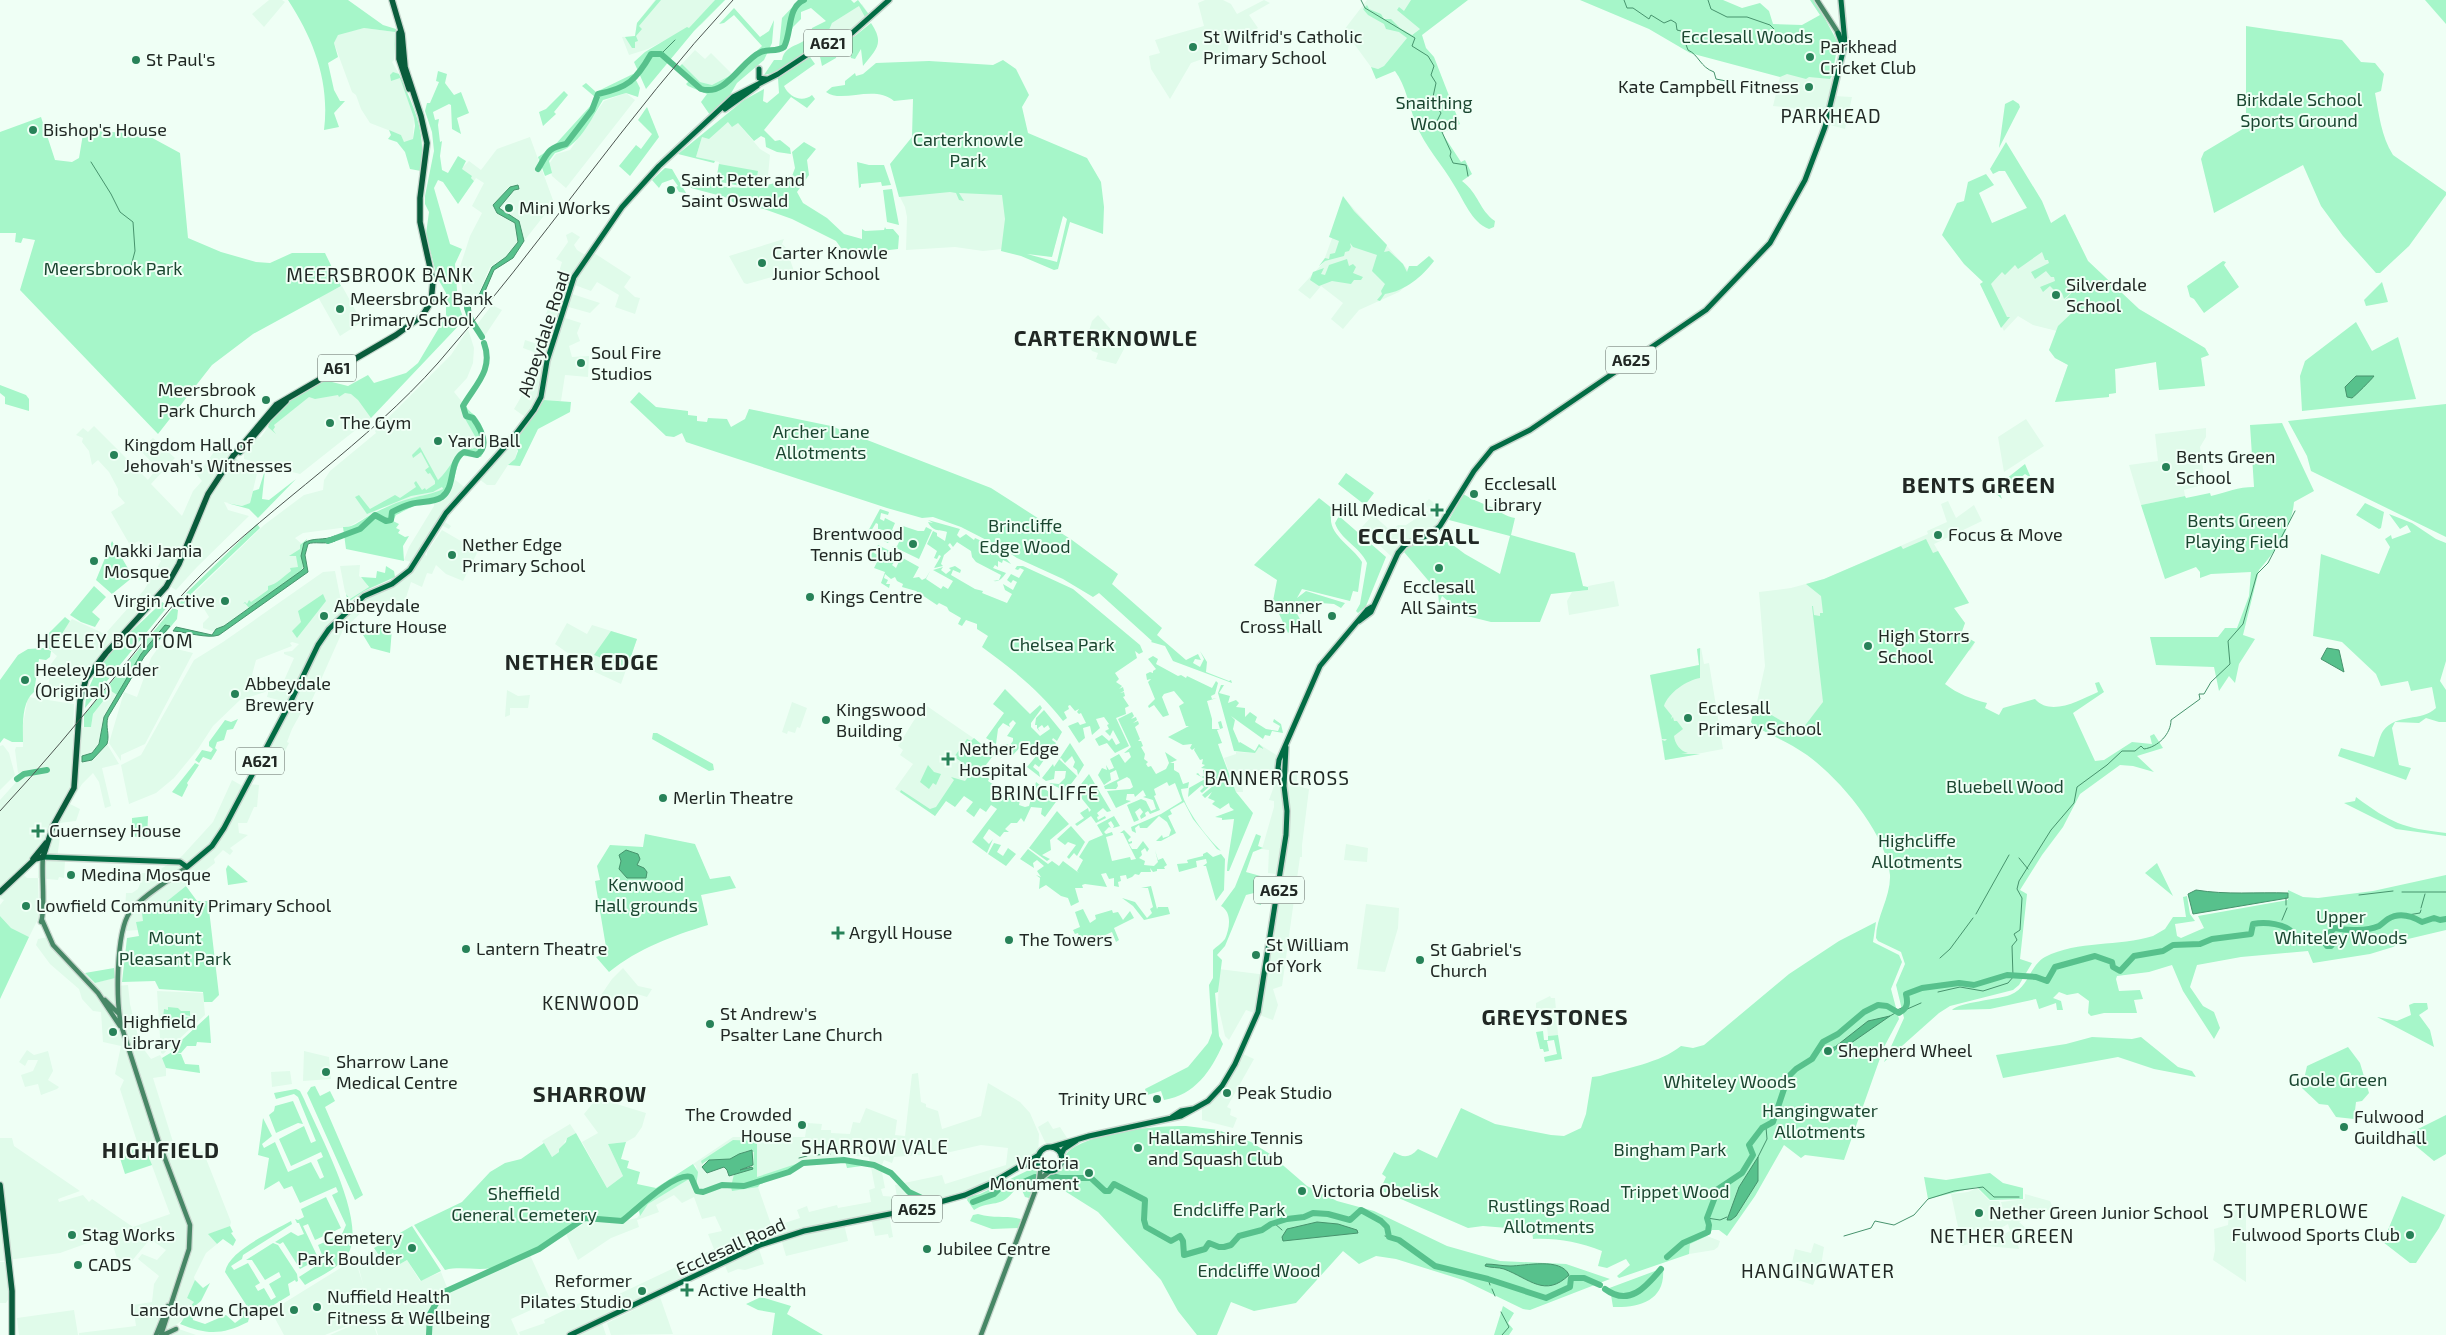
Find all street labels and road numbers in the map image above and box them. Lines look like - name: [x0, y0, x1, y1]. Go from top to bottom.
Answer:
- road number: A621: [804, 29, 852, 56]
- street label: Abbeydale Road: [512, 268, 574, 400]
- road number: A625: [1606, 346, 1656, 374]
- road number: A61: [318, 354, 356, 382]
- road number: A621: [236, 748, 284, 774]
- road number: A625: [1254, 876, 1304, 904]
- road number: A625: [892, 1196, 942, 1222]
- street label: Ecclesall Road: [673, 1212, 789, 1280]

